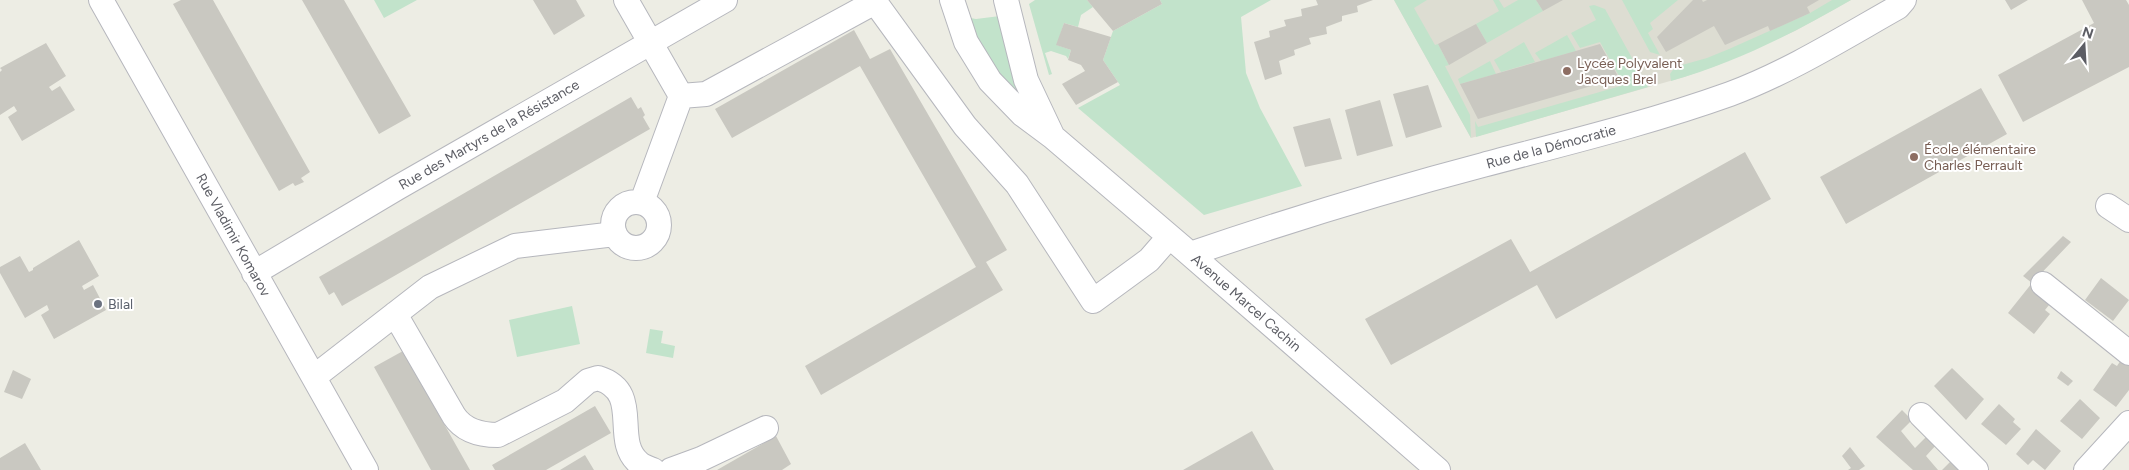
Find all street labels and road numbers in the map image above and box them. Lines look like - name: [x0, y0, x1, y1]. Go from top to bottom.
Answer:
- street label: Rue des Martyrs de la Résistance: [396, 76, 583, 194]
- street label: Rue de la Démocratie: [1484, 121, 1618, 173]
- street label: Rue Vladimir Komarov: [192, 171, 274, 300]
- street label: Avenue Marcel Cachin: [1188, 251, 1305, 355]

